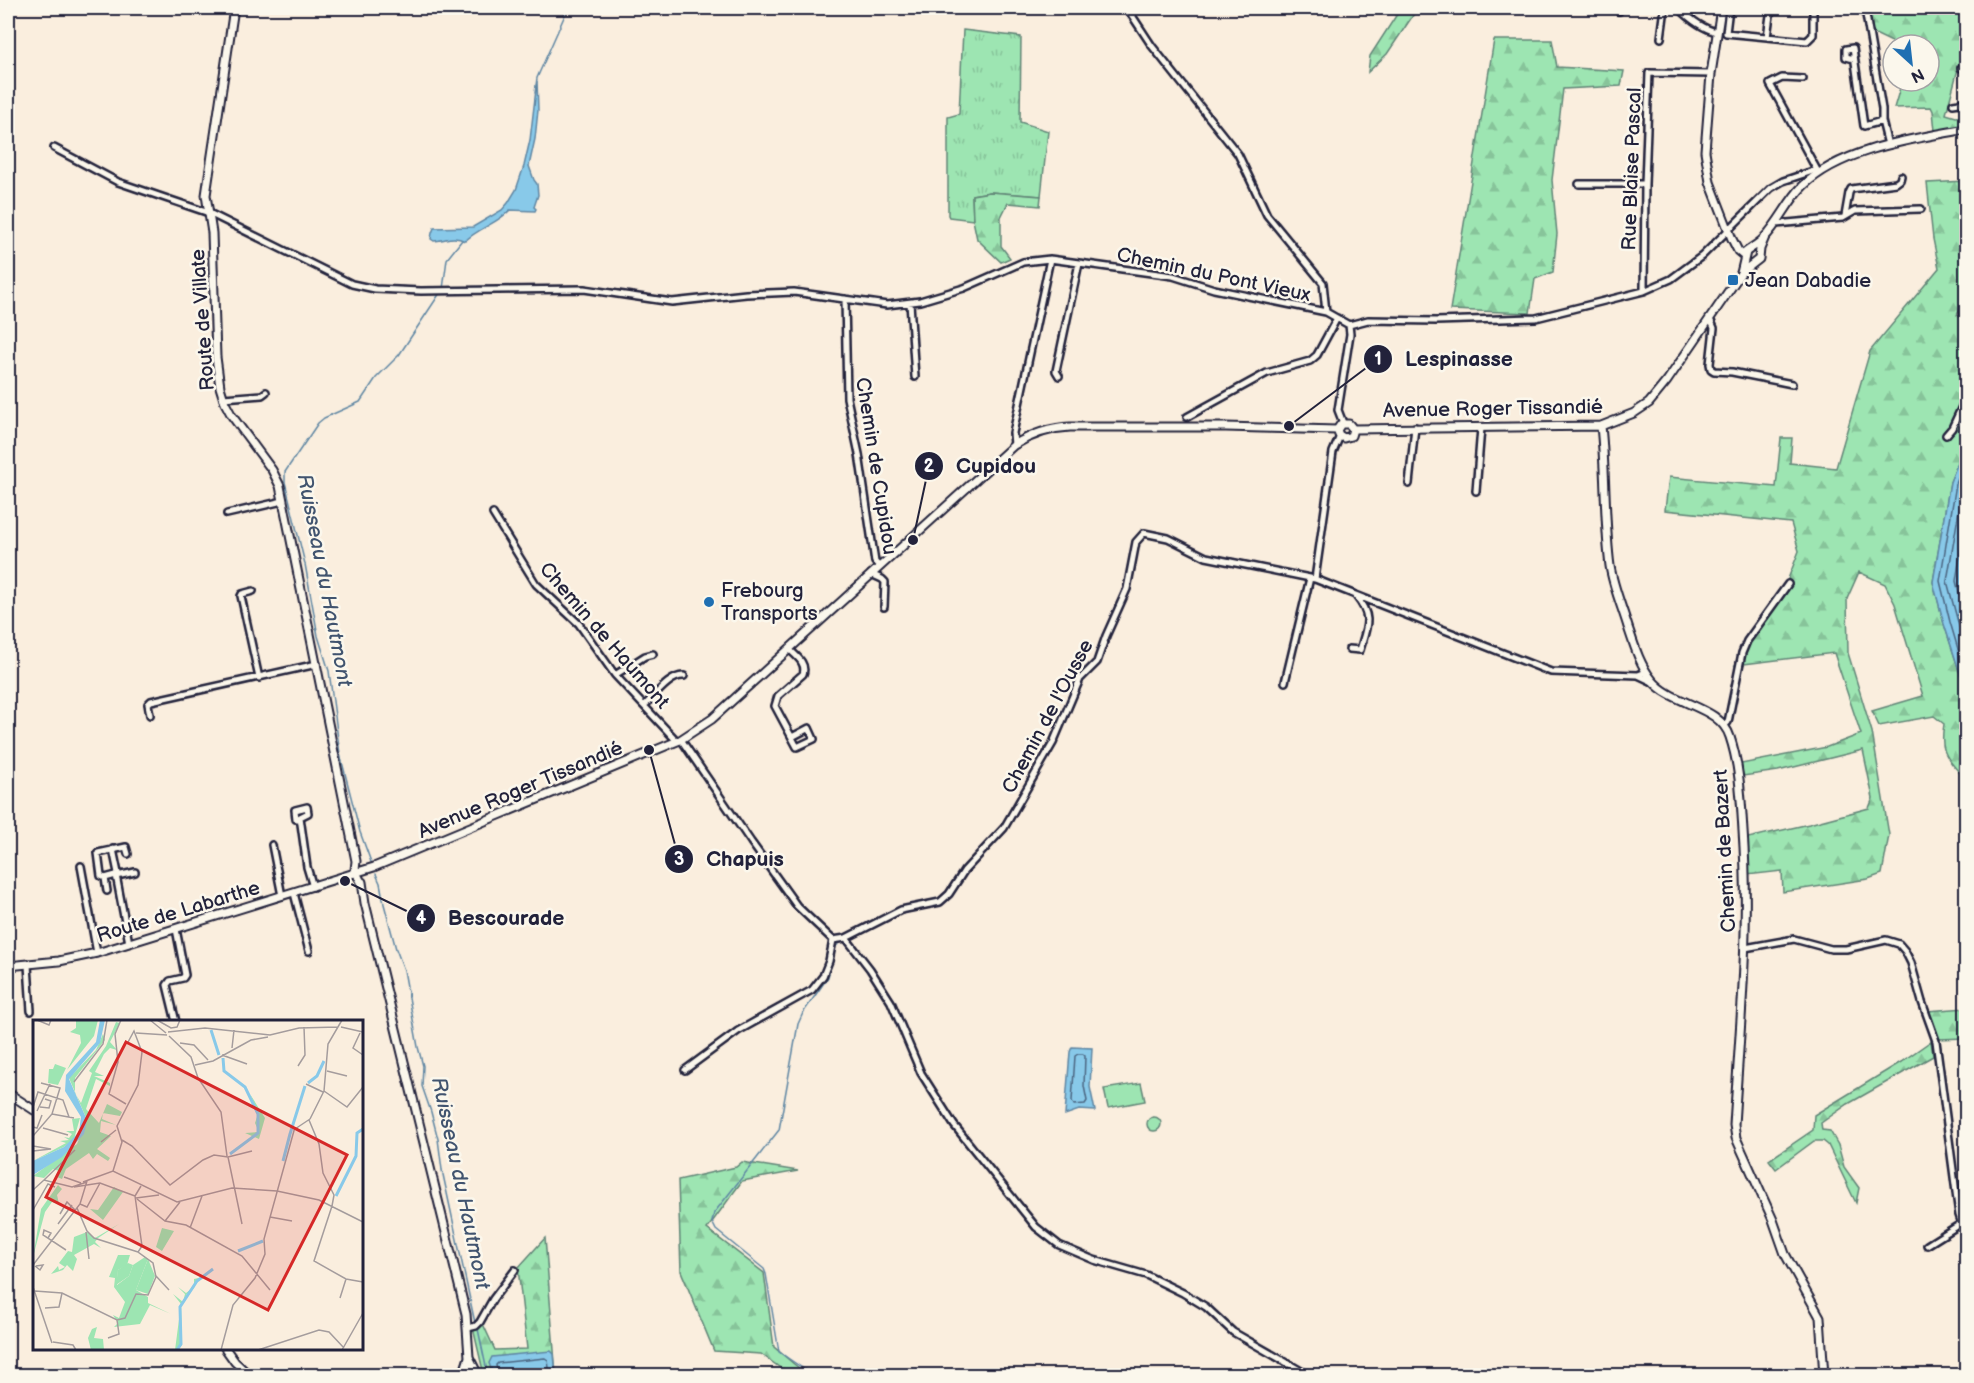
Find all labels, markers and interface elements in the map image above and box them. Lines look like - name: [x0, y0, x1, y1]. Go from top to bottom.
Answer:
- north arrow: [1881, 33, 1941, 93]
- text: N: [1907, 64, 1927, 86]
- street label: Rue Blaise Pascal: [1617, 87, 1647, 251]
- street label: Chemin du Pont Vieux: [1115, 243, 1314, 307]
- street label: Route de Villate: [186, 248, 220, 392]
- place label: Jean Dabadie: [1745, 269, 1871, 293]
- marker: Jean Dabadie: [1726, 273, 1740, 287]
- callout: Lespinasse: [1363, 339, 1525, 378]
- text: Lespinasse: [1405, 347, 1513, 372]
- text: 1: [1374, 349, 1382, 370]
- street label: Chemin de Cupidou: [850, 376, 902, 557]
- street label: Avenue Roger Tissandié: [1383, 395, 1603, 423]
- callout: Cupidou: [914, 446, 1048, 485]
- text: Cupidou: [956, 454, 1036, 479]
- text: 2: [924, 456, 935, 477]
- water label: Ruisseau du Hautmont: [292, 472, 358, 689]
- street label: Chemin de Haumont: [534, 558, 674, 714]
- place label: Frebourg Transports: [721, 579, 818, 626]
- marker: Frebourg Transports: [702, 595, 716, 609]
- street label: Chemin de l'Ousse: [997, 635, 1099, 797]
- street label: Avenue Roger Tissandié: [414, 736, 626, 844]
- street label: Chemin de Bazert: [1709, 769, 1741, 933]
- callout: Chapuis: [664, 839, 796, 878]
- text: Chapuis: [706, 847, 784, 872]
- text: 3: [674, 849, 684, 870]
- street label: Route de Labarthe: [94, 876, 263, 948]
- callout: Bescourade: [406, 898, 577, 937]
- text: Bescourade: [448, 906, 564, 931]
- text: 4: [416, 908, 427, 929]
- inset map: [33, 1020, 363, 1350]
- water label: Ruisseau du Hautmont: [426, 1075, 495, 1292]

